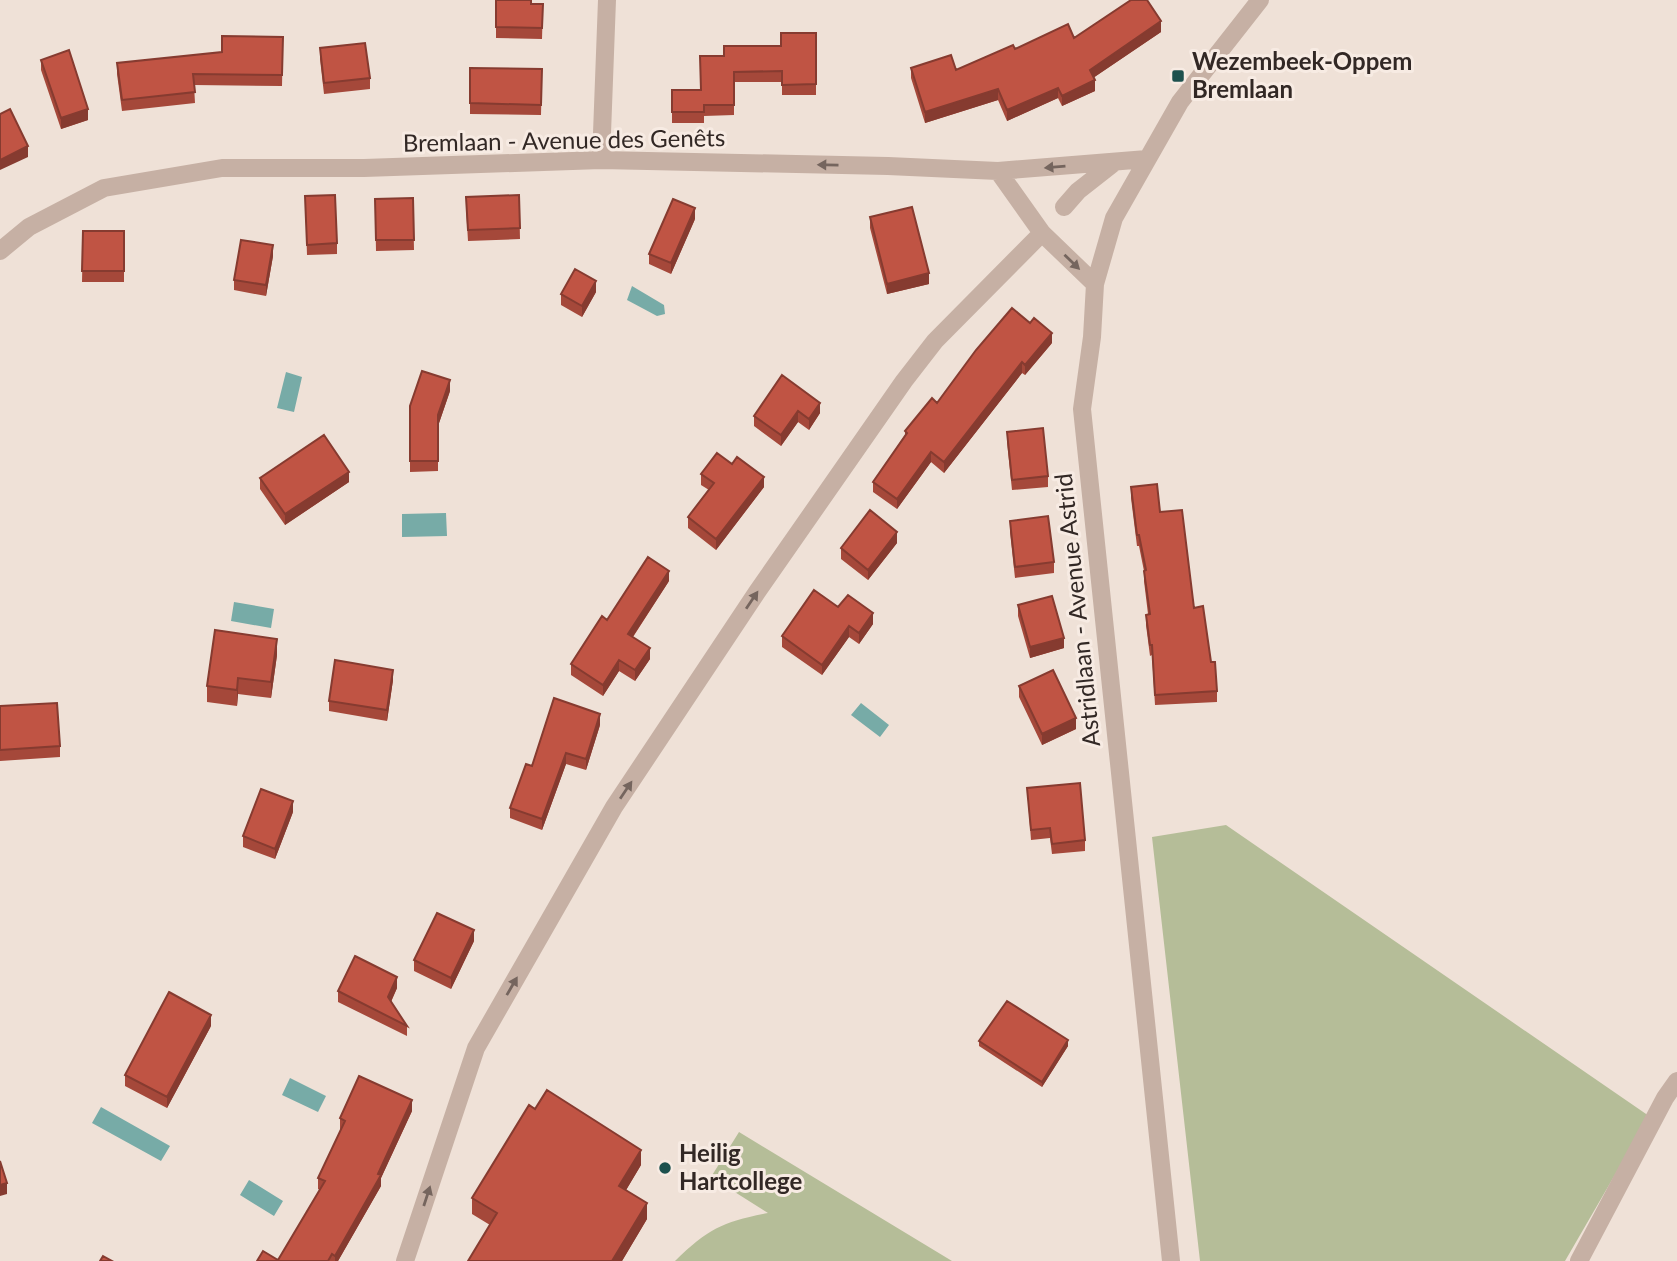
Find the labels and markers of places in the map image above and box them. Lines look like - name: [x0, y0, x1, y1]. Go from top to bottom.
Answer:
- place label: Wezembeek-Oppem Bremlaan: [1192, 46, 1412, 103]
- marker: Wezembeek-Oppem Bremlaan: [1170, 68, 1186, 84]
- place label: Heilig Hartcollege: [679, 1138, 802, 1195]
- marker: Heilig Hartcollege: [657, 1160, 673, 1176]

